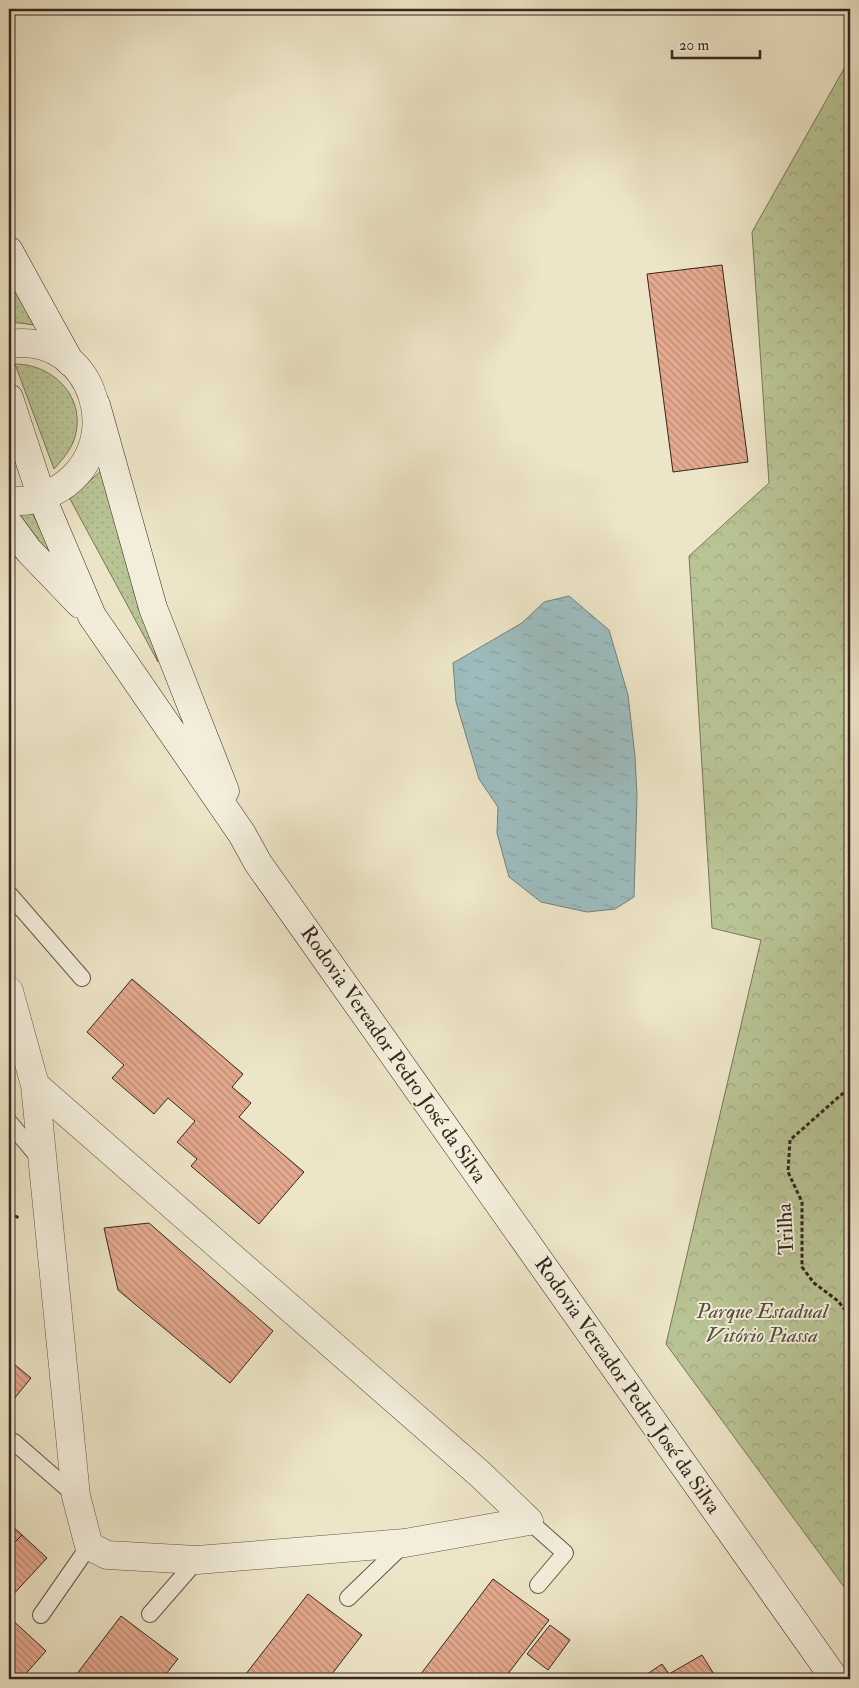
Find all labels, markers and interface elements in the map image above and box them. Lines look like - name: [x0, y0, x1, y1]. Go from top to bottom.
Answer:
- scale bar: [672, 28, 759, 60]
- text: 20 m: [679, 36, 709, 55]
- street label: Rodovia Vereador Pedro José da Silva: [294, 920, 493, 1188]
- street label: Trilha: [771, 1202, 800, 1256]
- street label: Rodovia Vereador Pedro José da Silva: [528, 1251, 727, 1519]
- park label: Parque Estadual Vitório Piassa: [695, 1298, 830, 1349]

